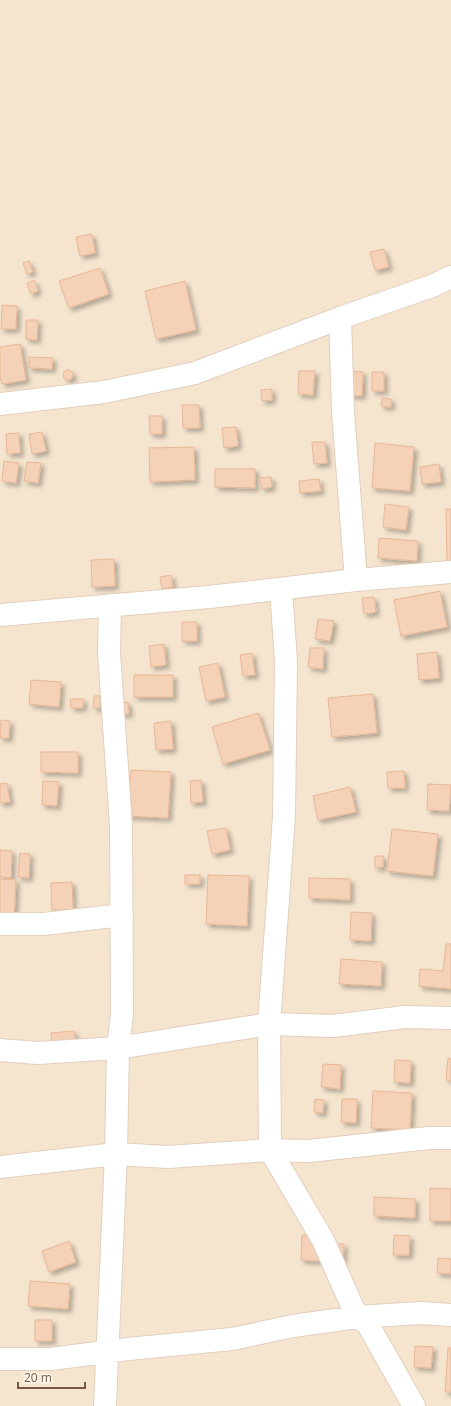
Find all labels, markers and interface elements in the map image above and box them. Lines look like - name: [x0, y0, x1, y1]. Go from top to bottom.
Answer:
- scale bar: [18, 1364, 85, 1390]
- text: 20 m: [24, 1369, 52, 1386]

